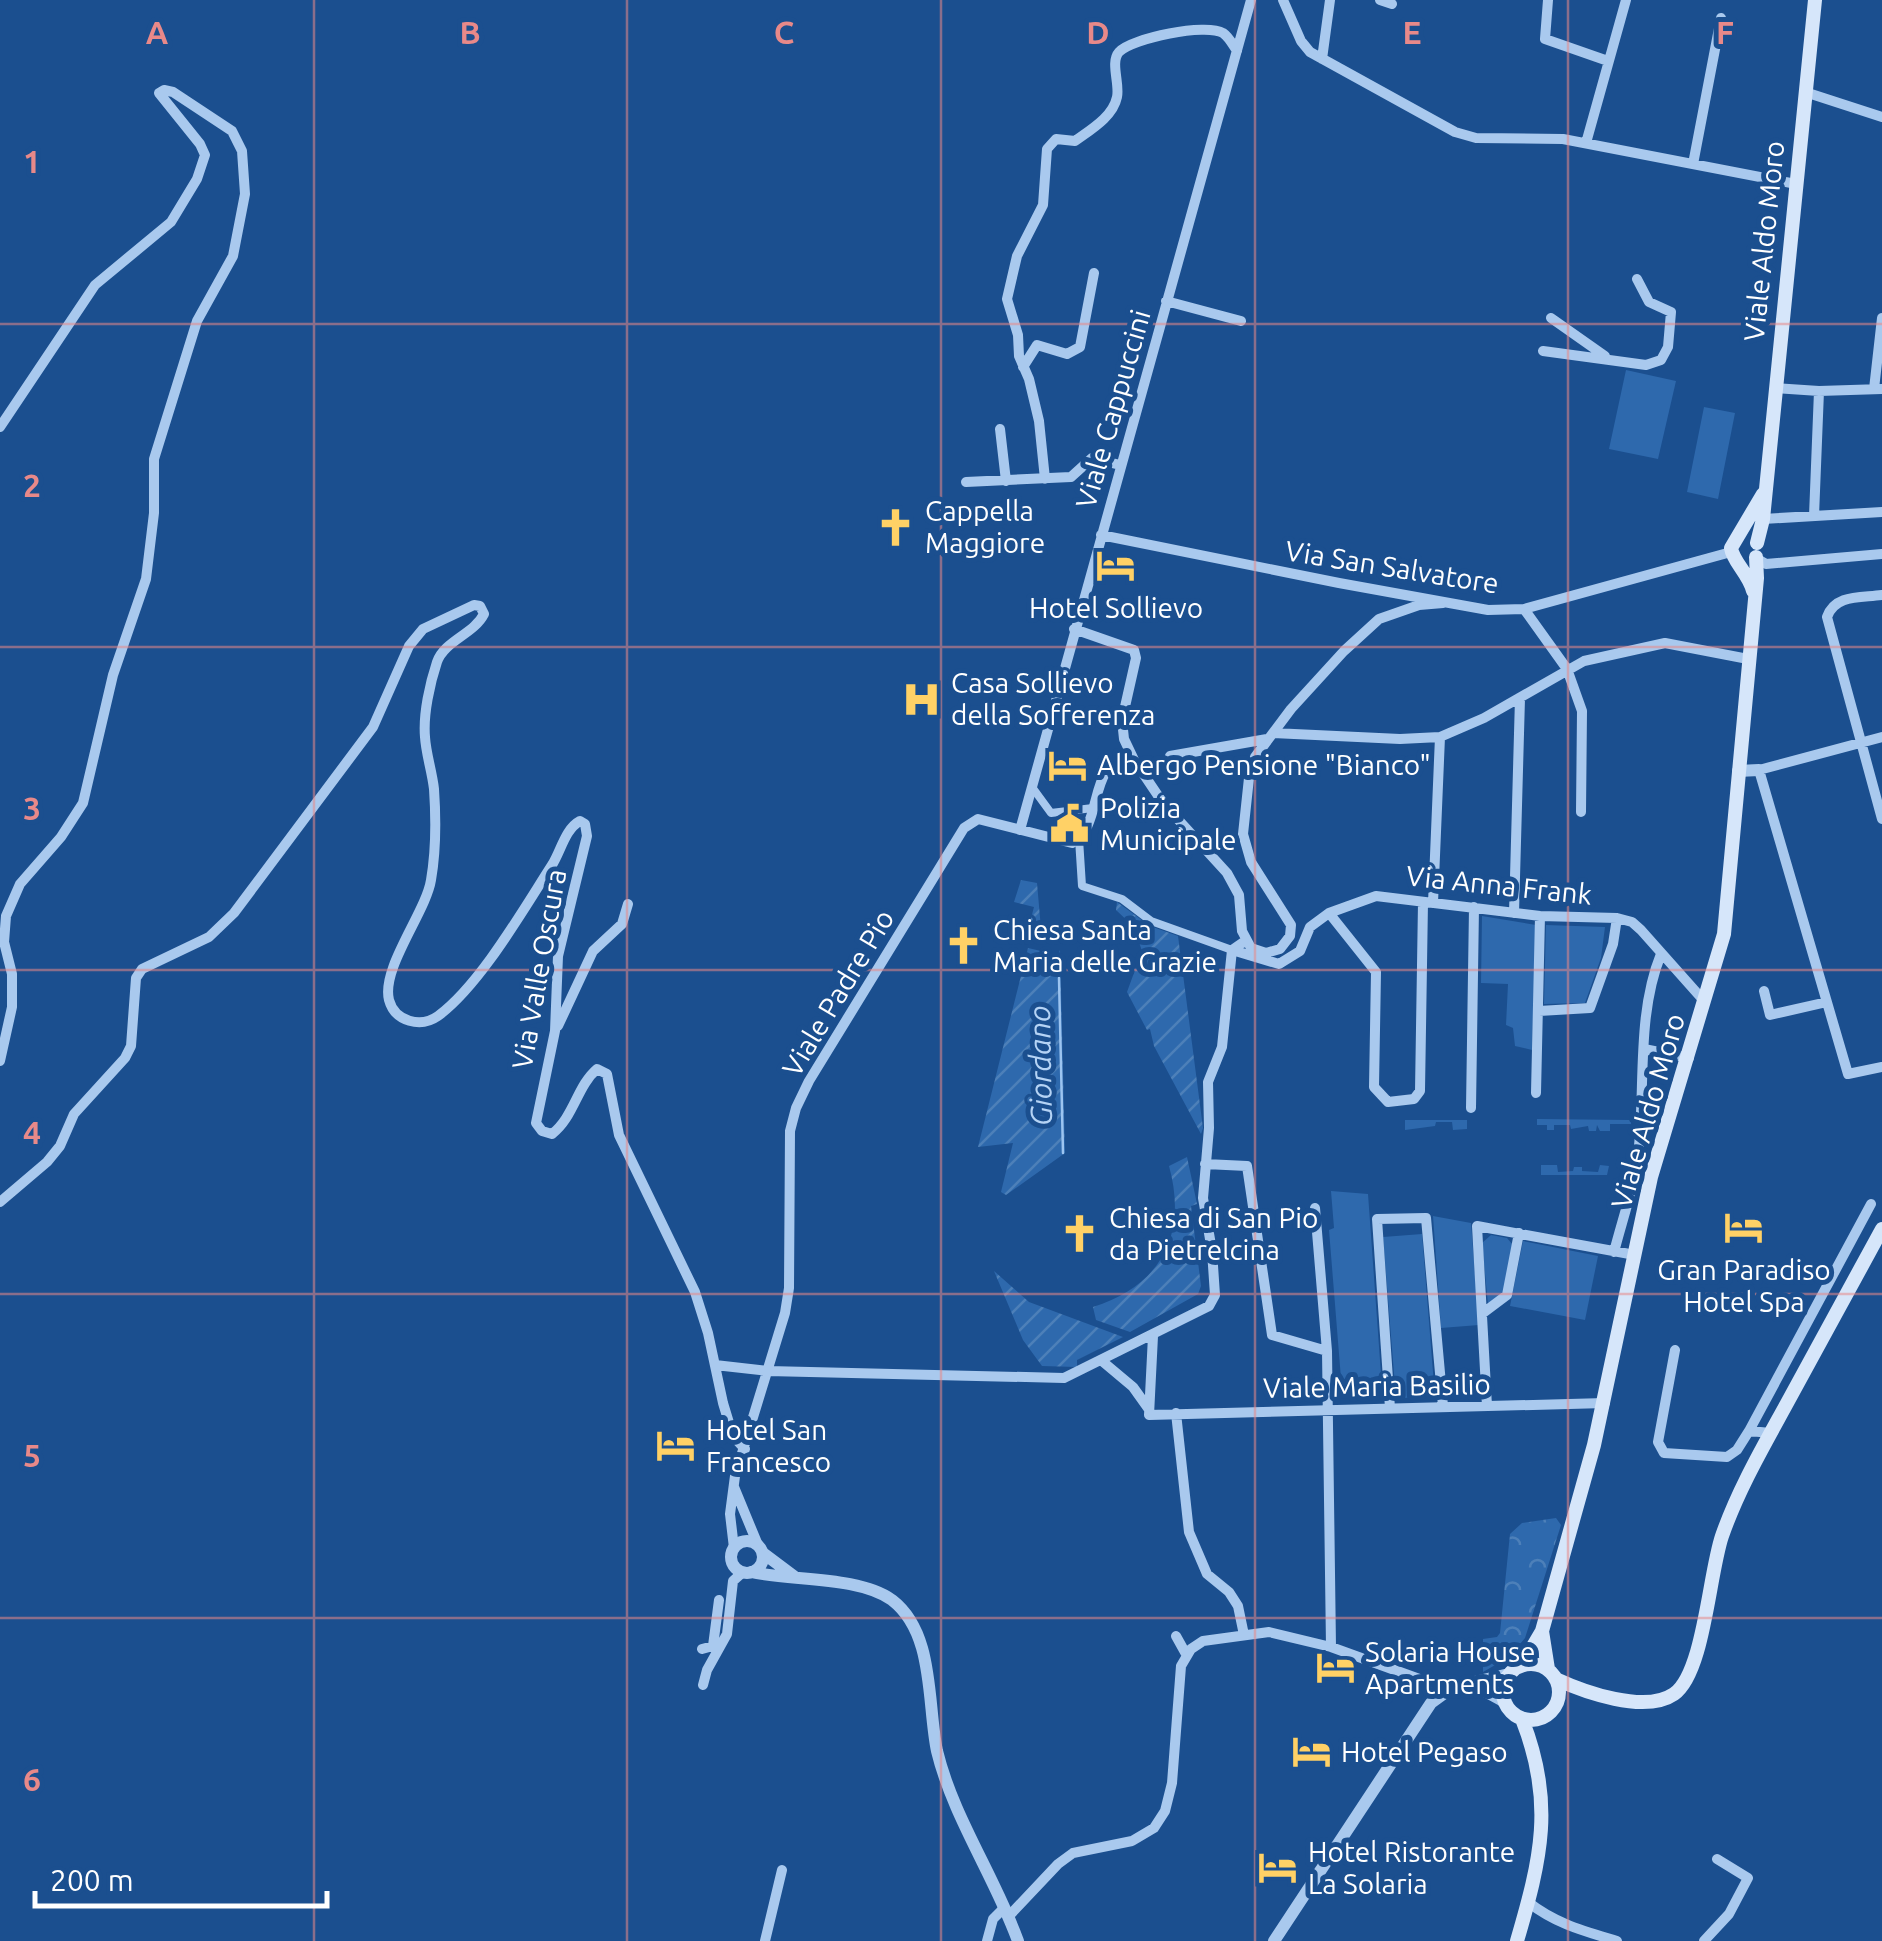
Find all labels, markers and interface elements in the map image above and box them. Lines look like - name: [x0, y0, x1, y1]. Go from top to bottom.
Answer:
- text: A: [146, 14, 169, 50]
- text: B: [459, 14, 481, 50]
- text: C: [774, 14, 794, 50]
- text: D: [1086, 14, 1110, 50]
- text: E: [1402, 14, 1422, 50]
- text: F: [1716, 14, 1734, 50]
- street label: Viale Aldo Moro: [1738, 139, 1789, 343]
- text: 1: [23, 143, 41, 179]
- street label: Viale Cappuccini: [1069, 306, 1156, 512]
- text: 2: [23, 467, 41, 503]
- place label: Cappella Maggiore: [925, 495, 1045, 558]
- church icon: Cappella Maggiore: [874, 506, 916, 548]
- street label: Via San Salvatore: [1283, 534, 1501, 599]
- hotel icon: Hotel Sollievo: [1095, 544, 1137, 586]
- place label: Hotel Sollievo: [1029, 592, 1203, 623]
- place label: Casa Sollievo della Sofferenza: [951, 667, 1155, 730]
- hospital icon: Casa Sollievo della Sofferenza: [900, 678, 942, 720]
- hotel icon: Albergo Pensione "Bianco": [1046, 744, 1088, 786]
- place label: Albergo Pensione "Bianco": [1097, 749, 1431, 780]
- text: 3: [23, 790, 41, 826]
- place label: Polizia Municipale: [1100, 792, 1237, 855]
- public building icon: Polizia Municipale: [1049, 803, 1091, 845]
- street label: Via Anna Frank: [1405, 859, 1593, 910]
- street label: Via Valle Oscura: [506, 867, 571, 1071]
- street label: Viale Padre Pio: [776, 904, 899, 1082]
- place label: Chiesa Santa Maria delle Grazie: [993, 914, 1217, 977]
- church icon: Chiesa Santa Maria delle Grazie: [942, 925, 984, 967]
- water label: Giordano: [1022, 1005, 1058, 1127]
- street label: Viale Aldo Moro: [1605, 1010, 1690, 1212]
- text: 4: [23, 1114, 41, 1150]
- place label: Chiesa di San Pio da Pietrelcina: [1109, 1202, 1318, 1265]
- hotel icon: Gran Paradiso Hotel Spa: [1723, 1207, 1765, 1249]
- church icon: Chiesa di San Pio da Pietrelcina: [1058, 1213, 1100, 1255]
- place label: Gran Paradiso Hotel Spa: [1657, 1254, 1831, 1317]
- street label: Viale Maria Basilio: [1263, 1368, 1491, 1403]
- place label: Hotel San Francesco: [706, 1414, 831, 1477]
- hotel icon: Hotel San Francesco: [655, 1425, 697, 1467]
- text: 5: [23, 1437, 41, 1473]
- place label: Solaria House Apartments: [1365, 1636, 1536, 1699]
- hotel icon: Solaria House Apartments: [1314, 1647, 1356, 1689]
- hotel icon: Hotel Pegaso: [1290, 1731, 1332, 1773]
- place label: Hotel Pegaso: [1341, 1736, 1508, 1767]
- text: 6: [23, 1761, 41, 1797]
- place label: Hotel Ristorante La Solaria: [1308, 1836, 1515, 1899]
- scale bar: [35, 1846, 328, 1908]
- hotel icon: Hotel Ristorante La Solaria: [1257, 1847, 1299, 1889]
- text: 200 m: [50, 1863, 134, 1897]

